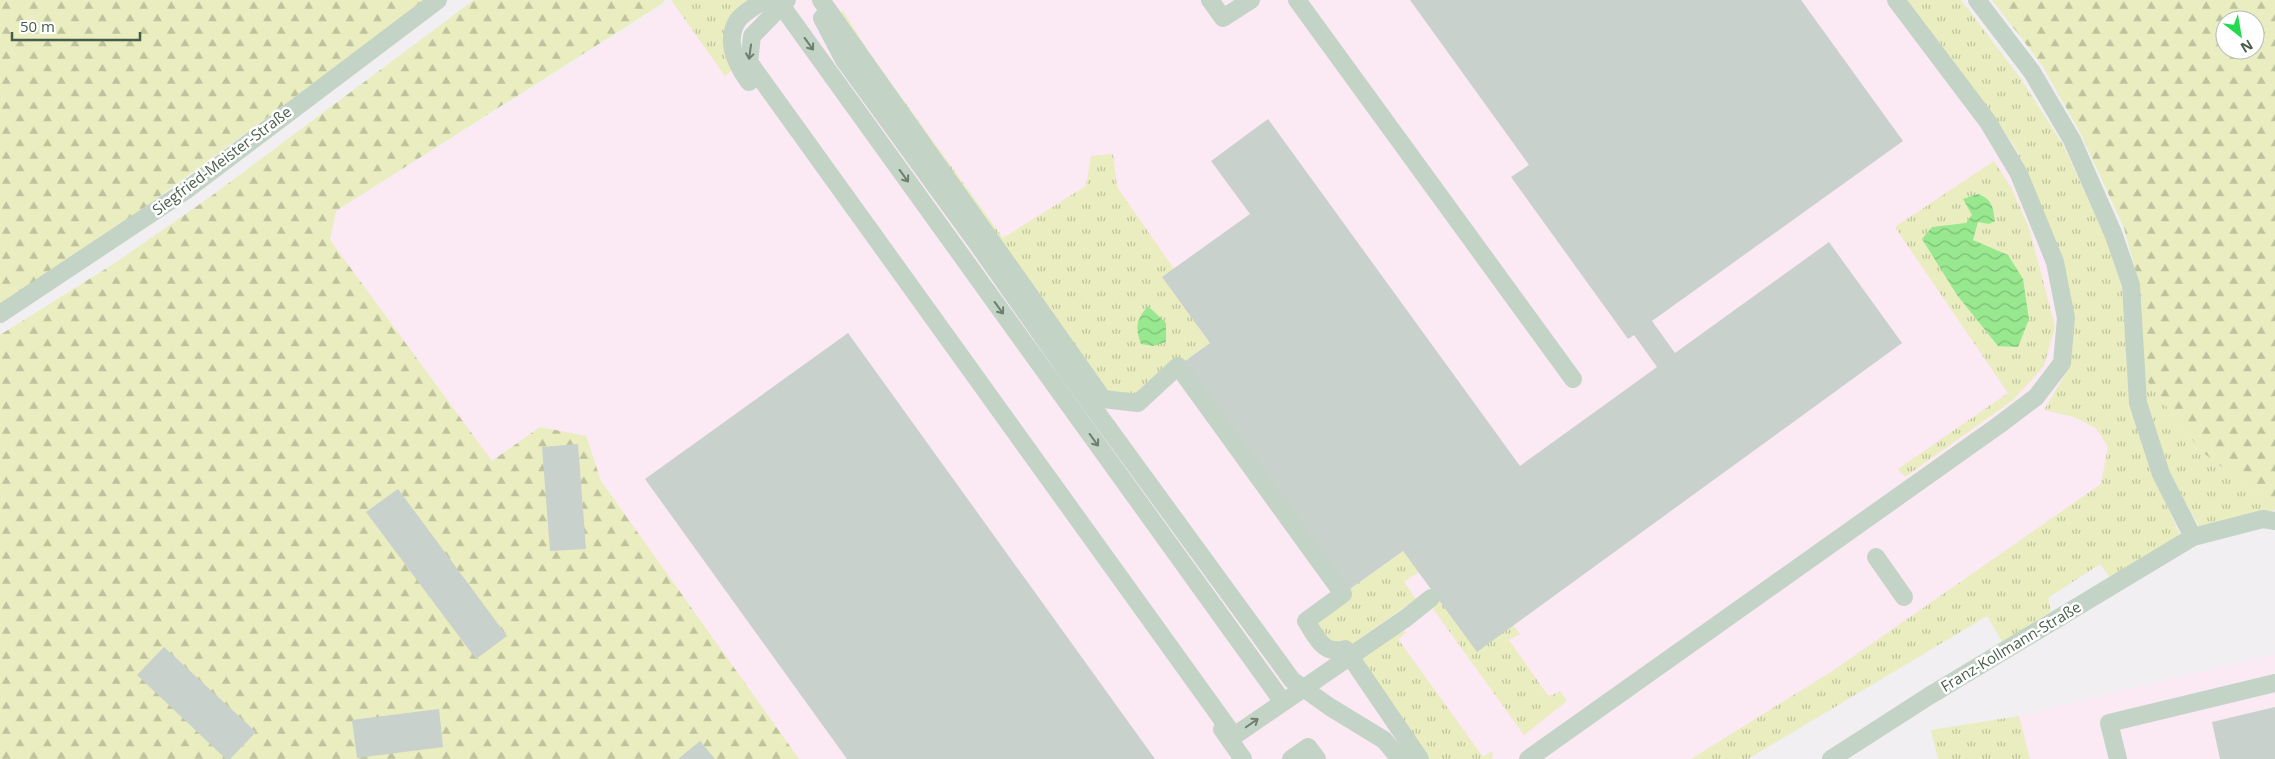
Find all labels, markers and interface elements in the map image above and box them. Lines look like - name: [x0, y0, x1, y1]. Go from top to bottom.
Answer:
- scale bar: [12, 10, 140, 42]
- north arrow: [2215, 10, 2265, 60]
- text: 50 m: [20, 16, 55, 36]
- text: N: [2237, 35, 2257, 58]
- one-way arrow: [804, 37, 814, 51]
- one-way arrow: [745, 44, 755, 60]
- street label: Siegfried-Meister-Straße: [148, 101, 295, 219]
- one-way arrow: [899, 169, 909, 183]
- one-way arrow: [994, 301, 1004, 315]
- one-way arrow: [1089, 433, 1099, 447]
- street label: Franz-Kollmann-Straße: [1937, 596, 2084, 696]
- one-way arrow: [1245, 718, 1259, 728]

